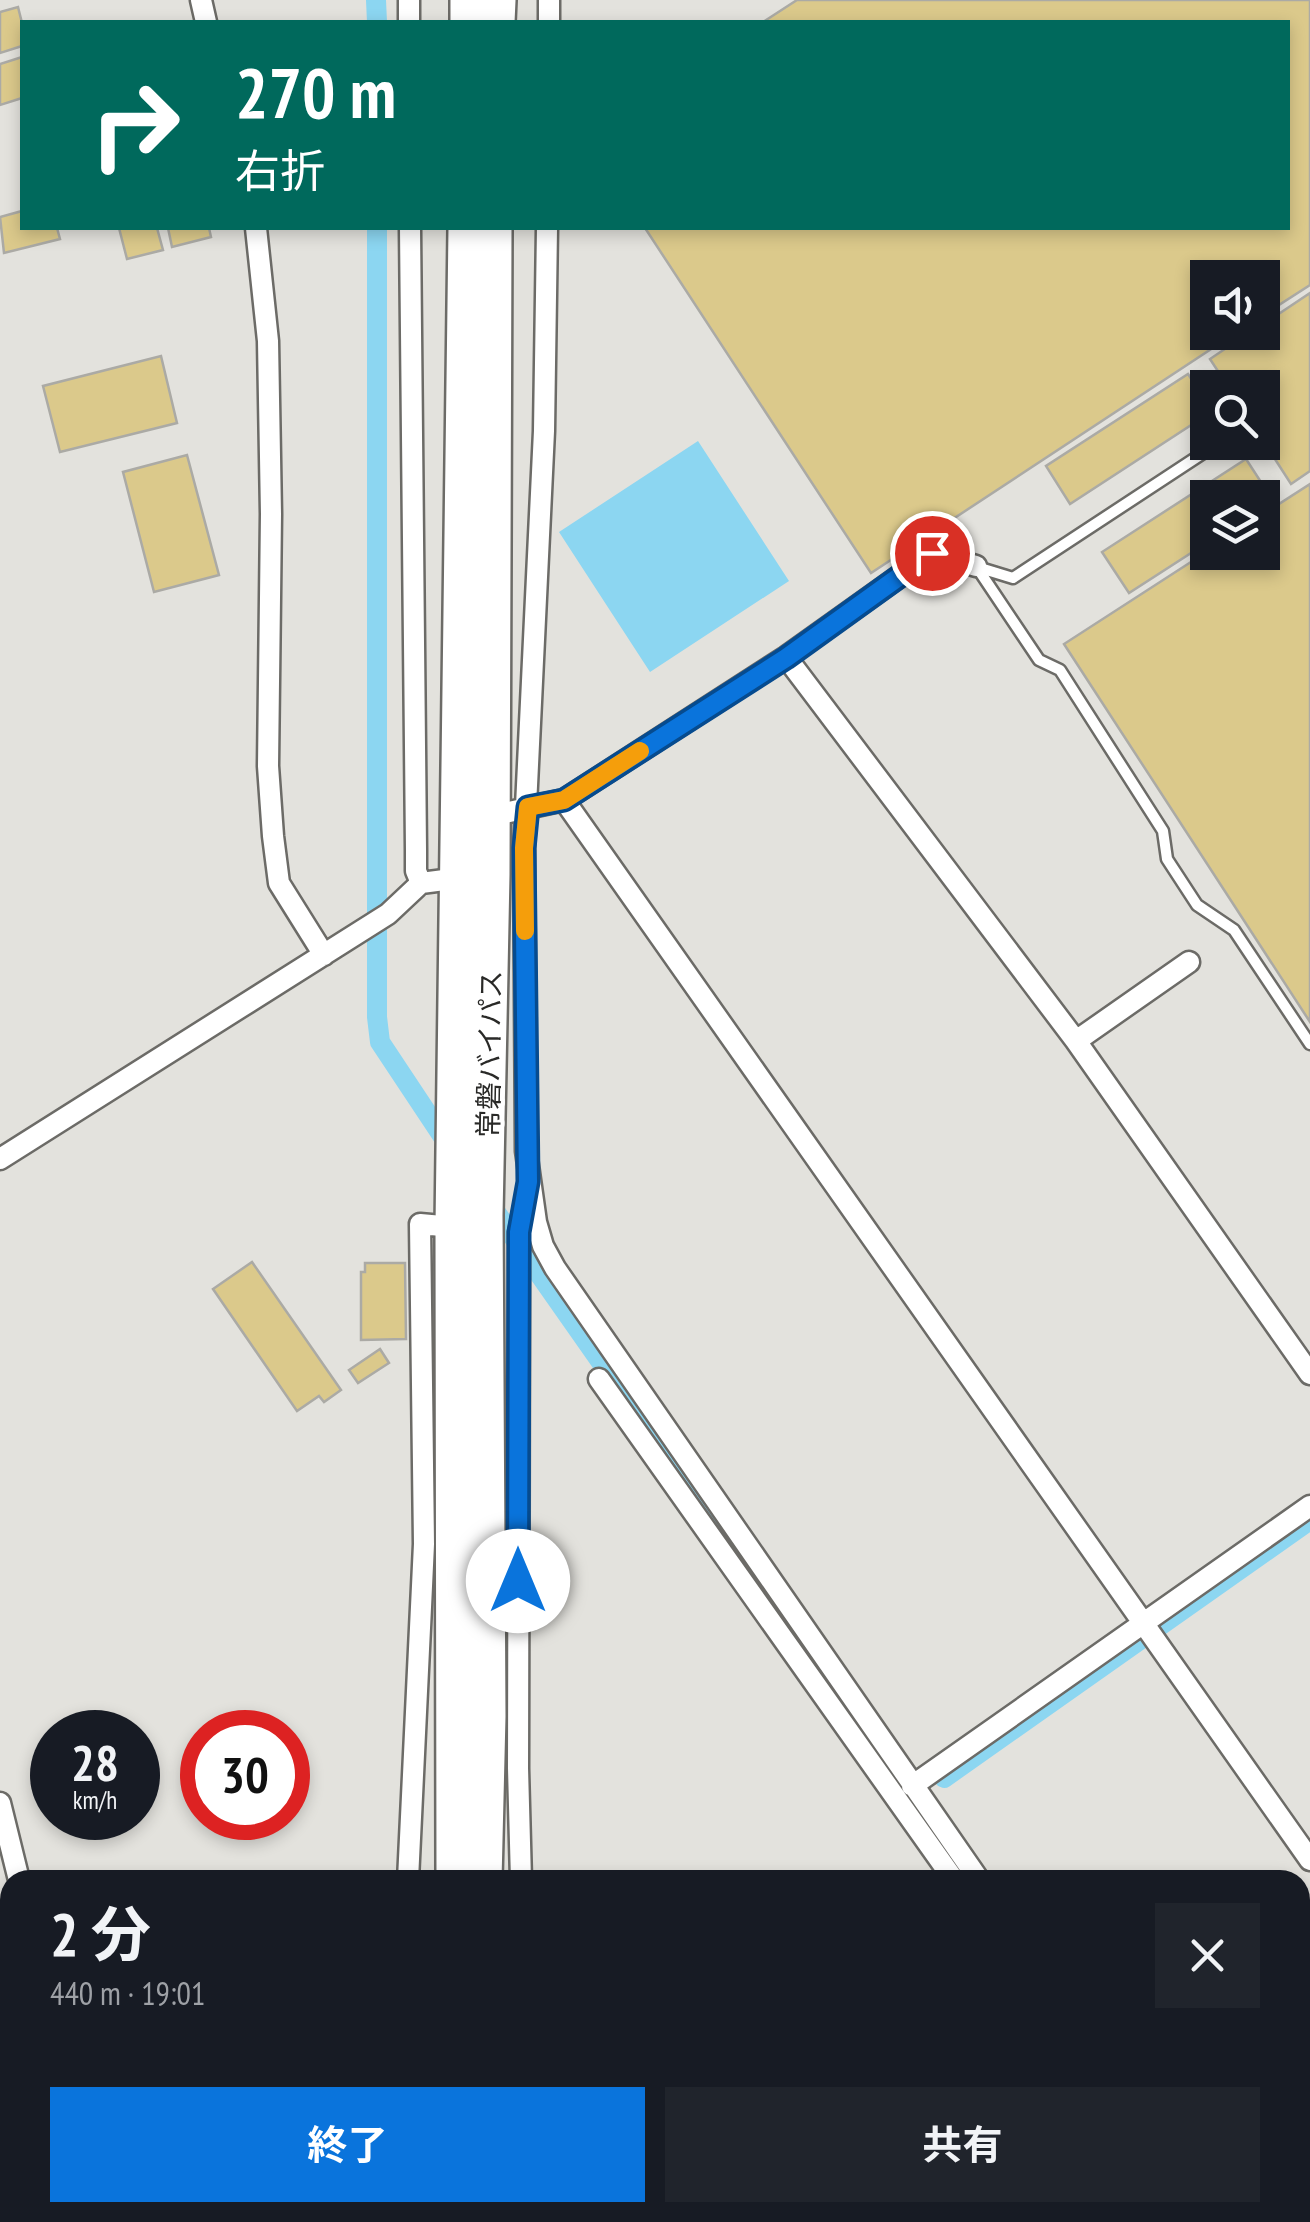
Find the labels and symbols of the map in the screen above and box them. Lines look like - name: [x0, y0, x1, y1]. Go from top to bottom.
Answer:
- pin: [890, 511, 975, 596]
- street label: 常磐バイパス: [469, 970, 509, 1138]
- position arrow: [466, 1529, 570, 1633]
- speed limit sign: 30: [180, 1710, 310, 1840]

